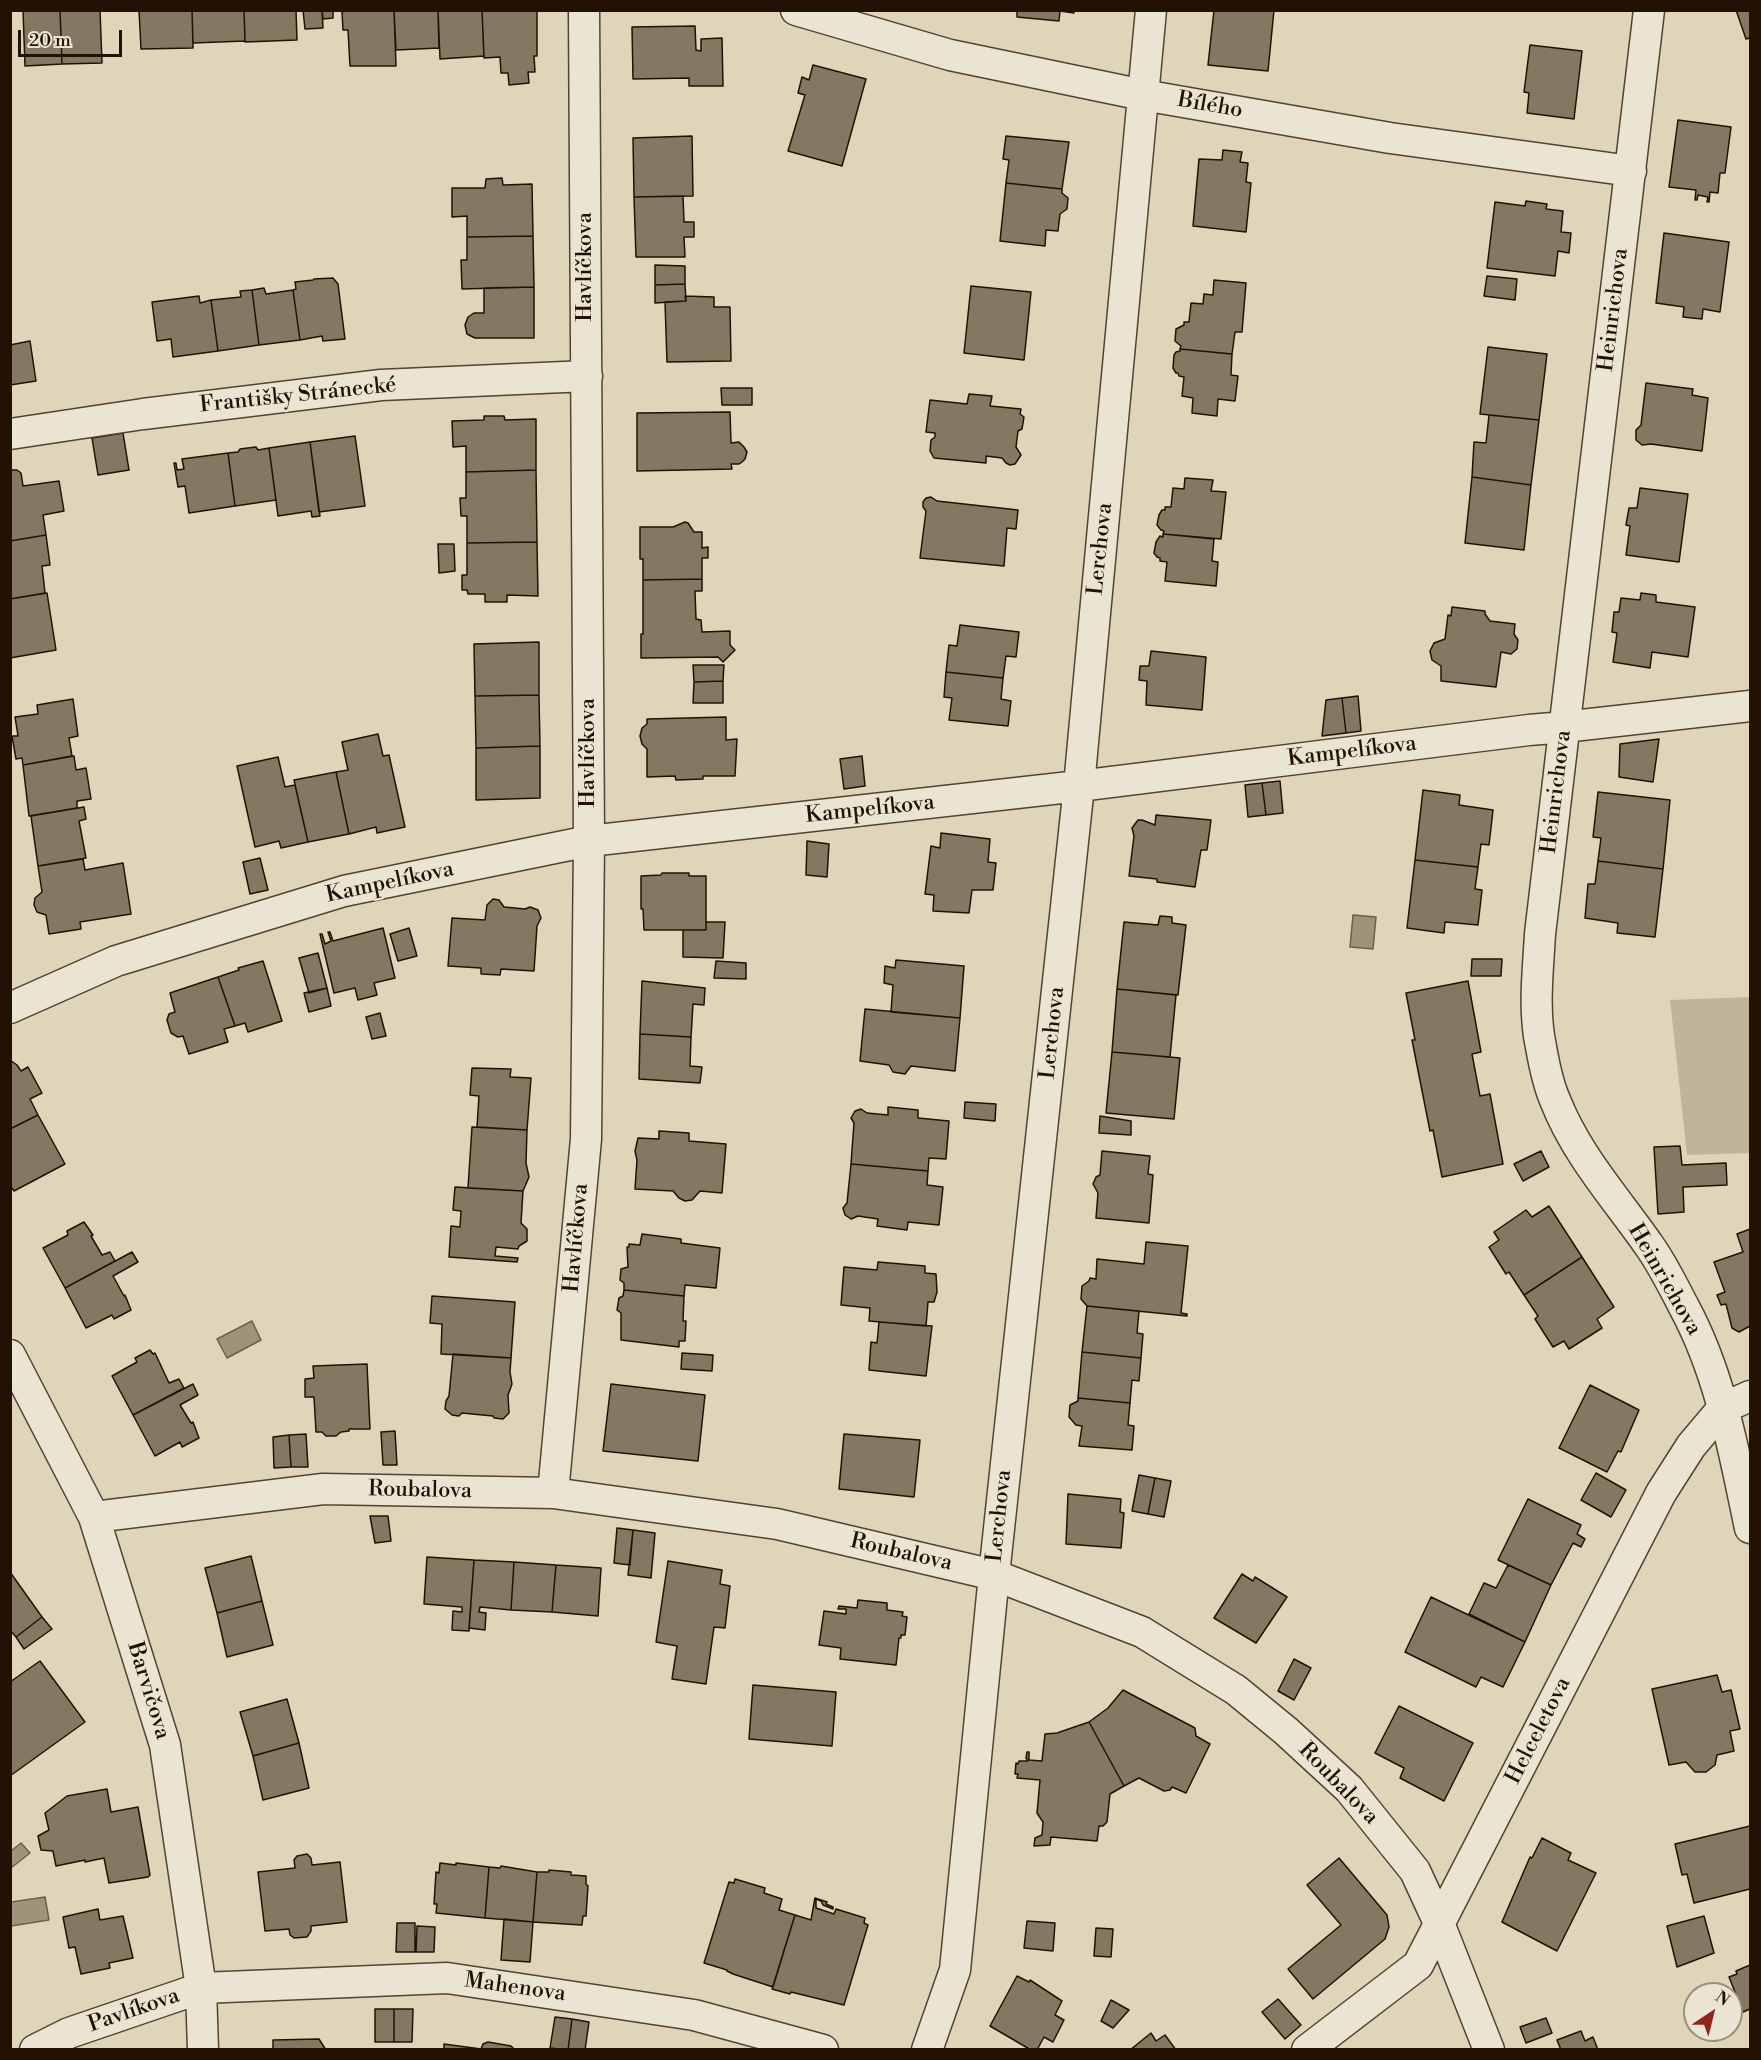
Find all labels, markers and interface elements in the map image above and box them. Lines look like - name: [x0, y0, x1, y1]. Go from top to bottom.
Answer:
- scale bar: [21, 18, 124, 56]
- text: 20 m: [29, 29, 71, 52]
- street label: Bílého: [1175, 87, 1245, 125]
- street label: Havlíčkova: [573, 212, 599, 322]
- street label: Heinrichova: [1593, 247, 1635, 373]
- street label: Františky Stránecké: [198, 373, 398, 419]
- street label: Lerchova: [1083, 501, 1119, 597]
- street label: Havlíčkova: [576, 698, 602, 808]
- street label: Heinrichova: [1536, 729, 1578, 855]
- street label: Kampelíkova: [1286, 731, 1418, 773]
- street label: Kampelíkova: [804, 790, 936, 830]
- street label: Kampelíkova: [324, 857, 456, 909]
- street label: Lerchova: [1035, 985, 1071, 1081]
- street label: Havlíčkova: [559, 1182, 595, 1294]
- street label: Heinrichova: [1621, 1220, 1707, 1340]
- street label: Lerchova: [982, 1468, 1018, 1564]
- street label: Roubalova: [368, 1477, 472, 1505]
- street label: Roubalova: [847, 1528, 955, 1578]
- street label: Barvičova: [121, 1639, 175, 1743]
- street label: Helceletova: [1501, 1673, 1577, 1789]
- street label: Roubalova: [1292, 1737, 1384, 1831]
- street label: Mahenova: [463, 1968, 567, 2008]
- north arrow: [1683, 1982, 1743, 2042]
- street label: Pavlíkova: [85, 1983, 183, 2039]
- text: N: [1711, 1987, 1733, 2011]

